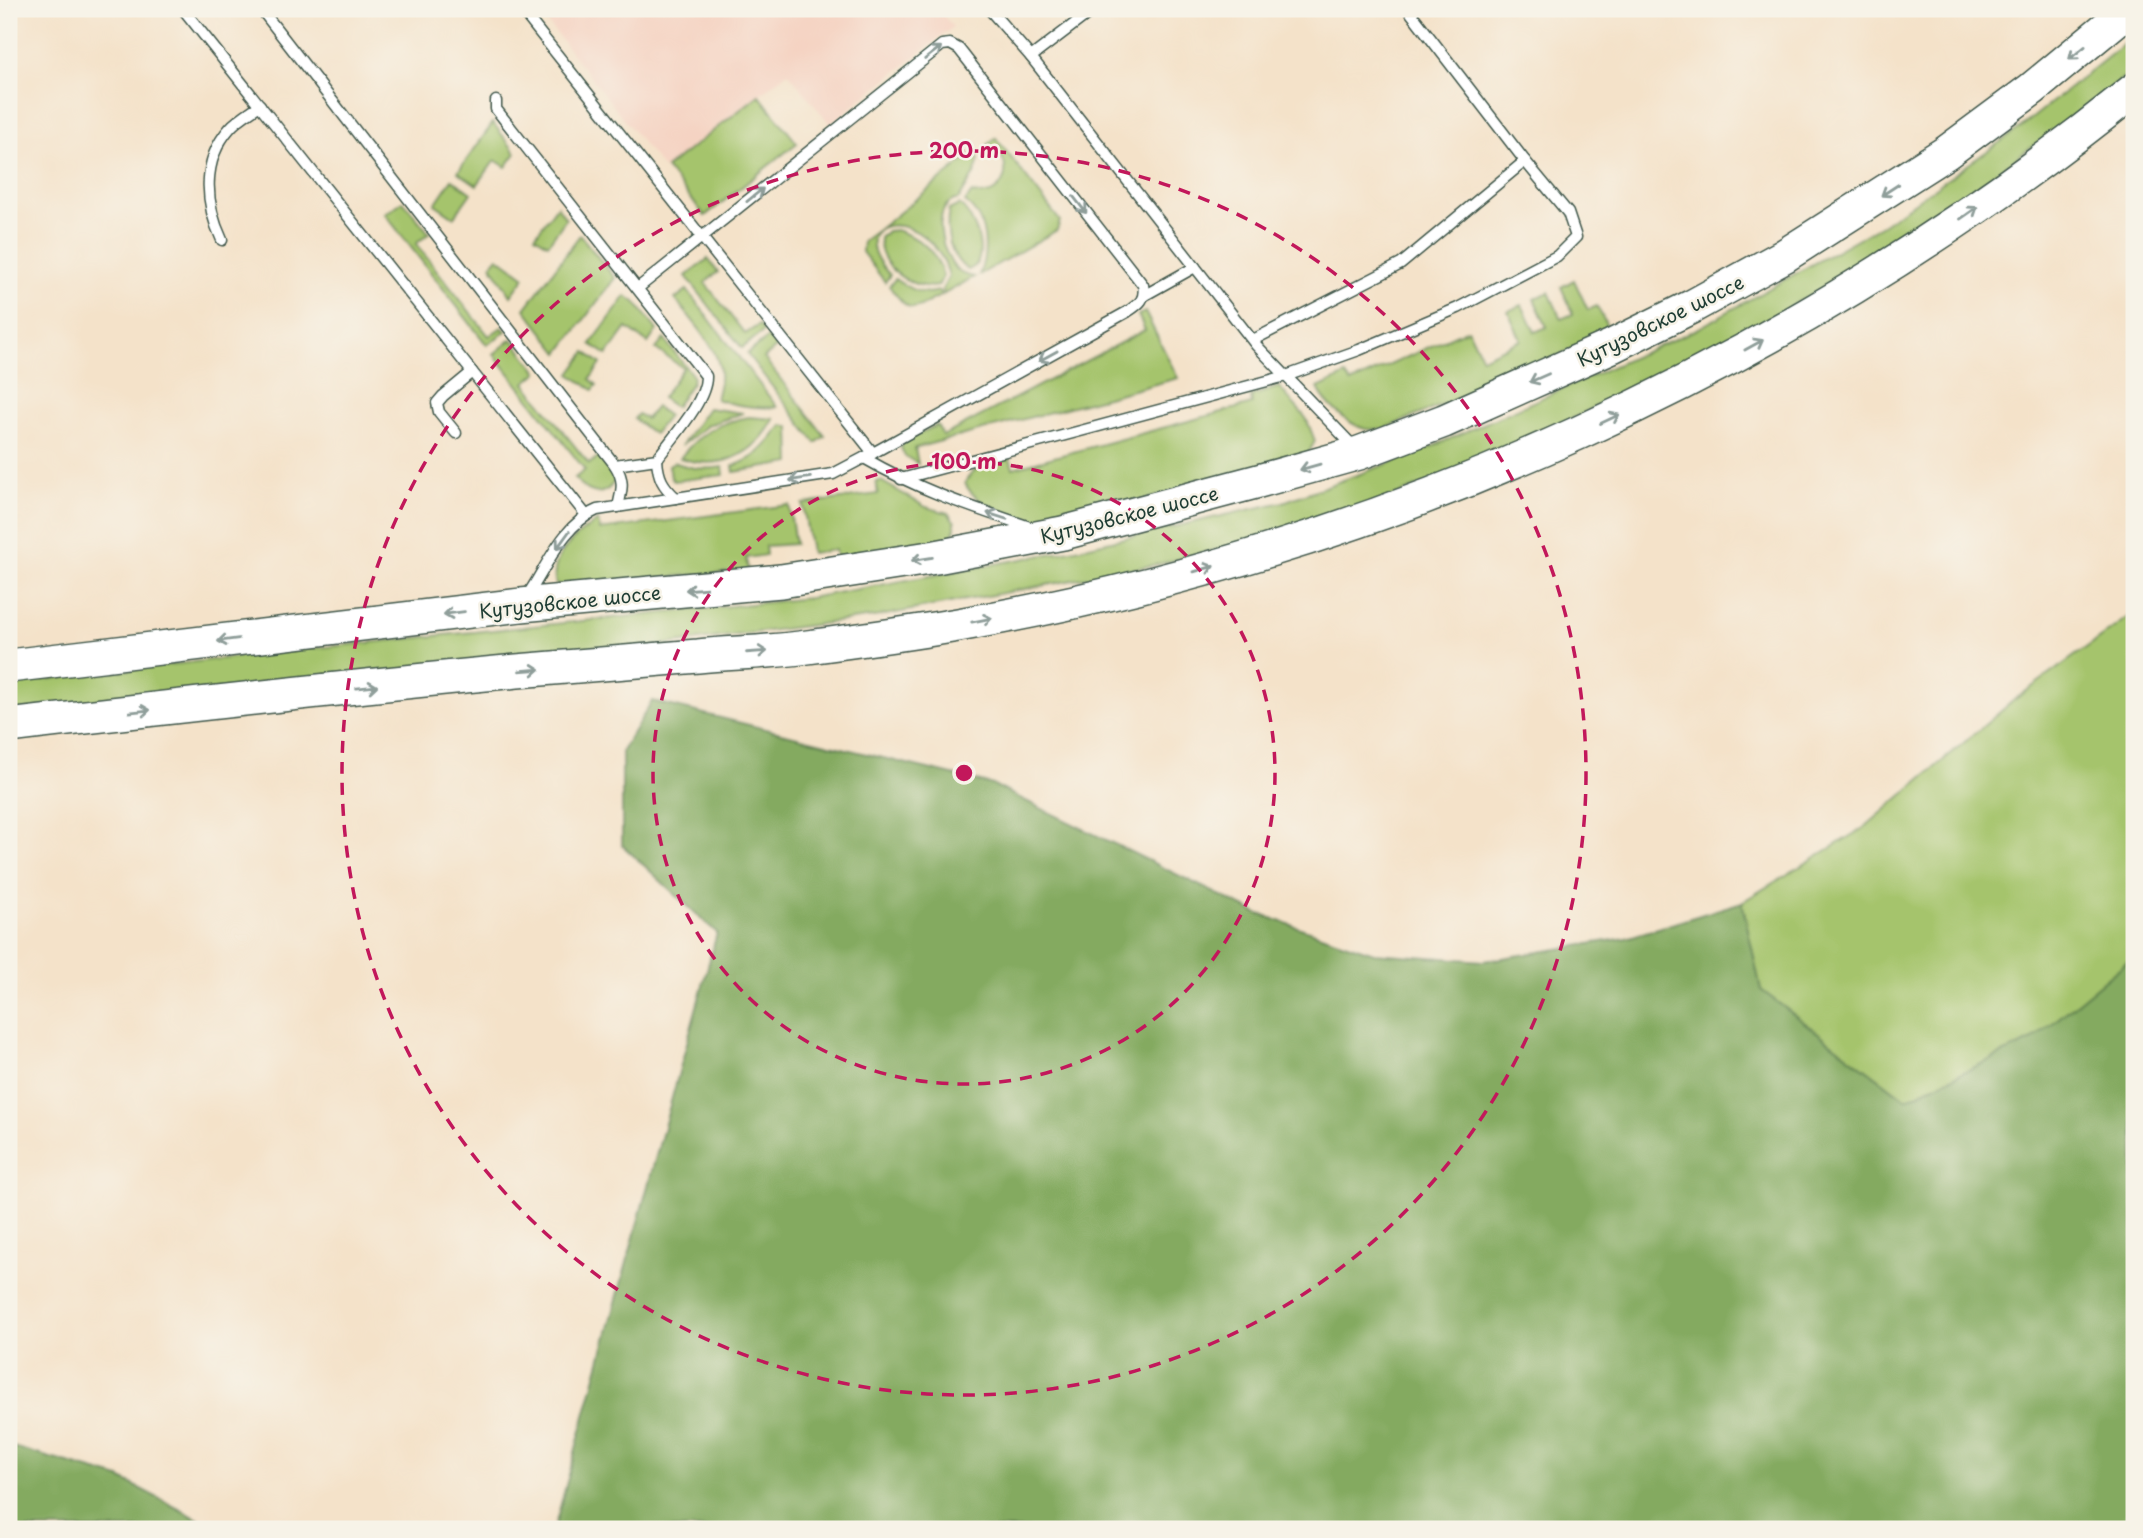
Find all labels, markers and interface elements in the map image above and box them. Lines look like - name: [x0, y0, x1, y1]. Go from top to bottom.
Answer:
- one-way arrow: [923, 45, 942, 60]
- one-way arrow: [2068, 45, 2086, 61]
- text: 200 m: [929, 133, 999, 165]
- one-way arrow: [1881, 183, 1900, 197]
- one-way arrow: [746, 187, 764, 202]
- one-way arrow: [1073, 195, 1088, 213]
- one-way arrow: [1959, 206, 1978, 220]
- street label: Кутузовское шоссе: [1572, 267, 1748, 373]
- one-way arrow: [1743, 338, 1764, 351]
- one-way arrow: [1039, 349, 1059, 363]
- one-way arrow: [1528, 372, 1550, 385]
- one-way arrow: [1599, 412, 1620, 425]
- text: 100 m: [931, 444, 997, 476]
- one-way arrow: [1299, 461, 1321, 474]
- one-way arrow: [789, 473, 812, 486]
- street label: Кутузовское шоссе: [1037, 478, 1221, 550]
- one-way arrow: [987, 509, 1009, 521]
- one-way arrow: [556, 530, 570, 549]
- one-way arrow: [911, 553, 934, 566]
- one-way arrow: [1193, 561, 1215, 574]
- street label: Кутузовское шоссе: [478, 578, 662, 624]
- one-way arrow: [686, 583, 708, 596]
- one-way arrow: [443, 606, 465, 619]
- one-way arrow: [970, 613, 993, 626]
- one-way arrow: [217, 633, 240, 646]
- one-way arrow: [745, 645, 768, 658]
- one-way arrow: [518, 663, 541, 676]
- one-way arrow: [355, 680, 377, 693]
- one-way arrow: [129, 704, 151, 717]
- centre of rings: [952, 761, 976, 785]

